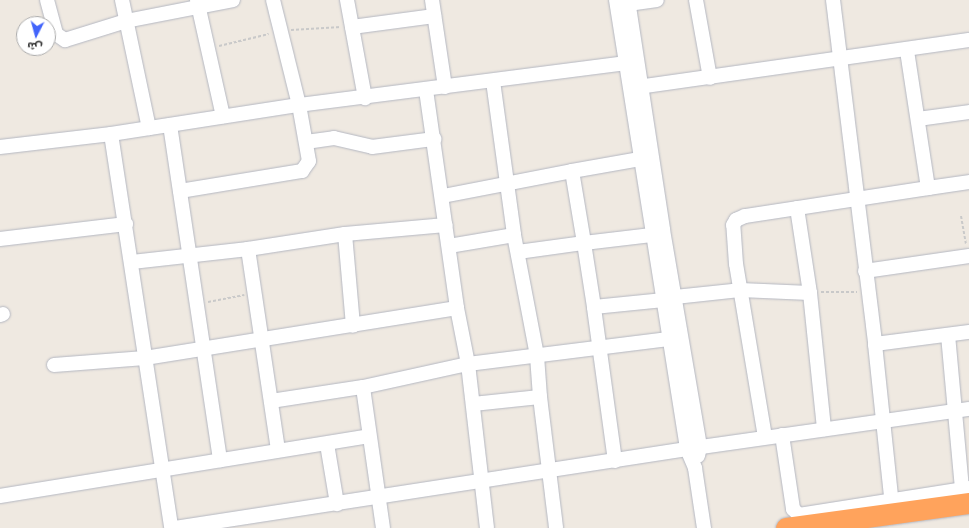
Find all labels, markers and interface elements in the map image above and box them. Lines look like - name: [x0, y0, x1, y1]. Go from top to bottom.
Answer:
- north arrow: [16, 16, 56, 56]
- text: ش: [27, 39, 43, 56]

